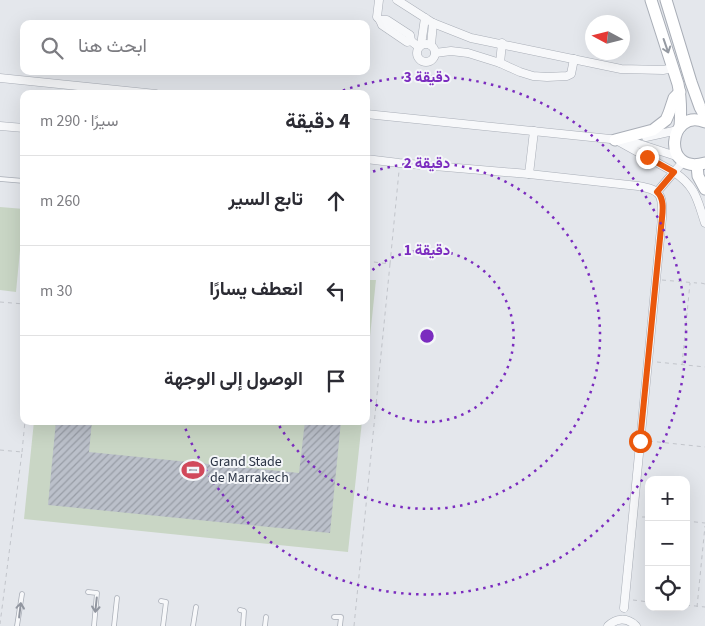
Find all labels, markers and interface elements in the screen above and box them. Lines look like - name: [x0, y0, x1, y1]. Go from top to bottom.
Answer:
- north arrow: [585, 15, 630, 60]
- search box: [20, 20, 370, 75]
- text: ابحث هنا: [78, 33, 147, 60]
- icon: search: [38, 34, 66, 62]
- one-way arrow: [662, 37, 671, 53]
- text: 3 دقيقة: [404, 67, 450, 88]
- text: 4 دقيقة: [285, 106, 350, 136]
- text: سيرًا · 290 m: [40, 110, 118, 132]
- route end: [636, 146, 659, 169]
- text: 2 دقيقة: [404, 153, 450, 174]
- text: تابع السير: [228, 186, 303, 213]
- icon: ahead: [322, 187, 350, 215]
- text: 260 m: [40, 190, 80, 212]
- text: 1 دقيقة: [404, 240, 450, 261]
- text: انعطف يسارًا: [209, 276, 303, 303]
- icon: left: [322, 277, 350, 305]
- text: 30 m: [40, 280, 72, 302]
- centre of rings: [418, 327, 436, 345]
- text: الوصول إلى الوجهة: [164, 366, 303, 393]
- icon: arrive: [322, 367, 350, 395]
- route start: [629, 430, 652, 453]
- place label: Grand Stade de Marrakech: [210, 452, 289, 488]
- sports icon: Grand Stade de Marrakech: [180, 457, 206, 483]
- map controls: [645, 476, 690, 611]
- button: +: [645, 476, 690, 521]
- button: −: [645, 521, 690, 566]
- button: locate: [645, 566, 690, 611]
- one-way arrow: [91, 597, 100, 613]
- one-way arrow: [15, 602, 25, 618]

